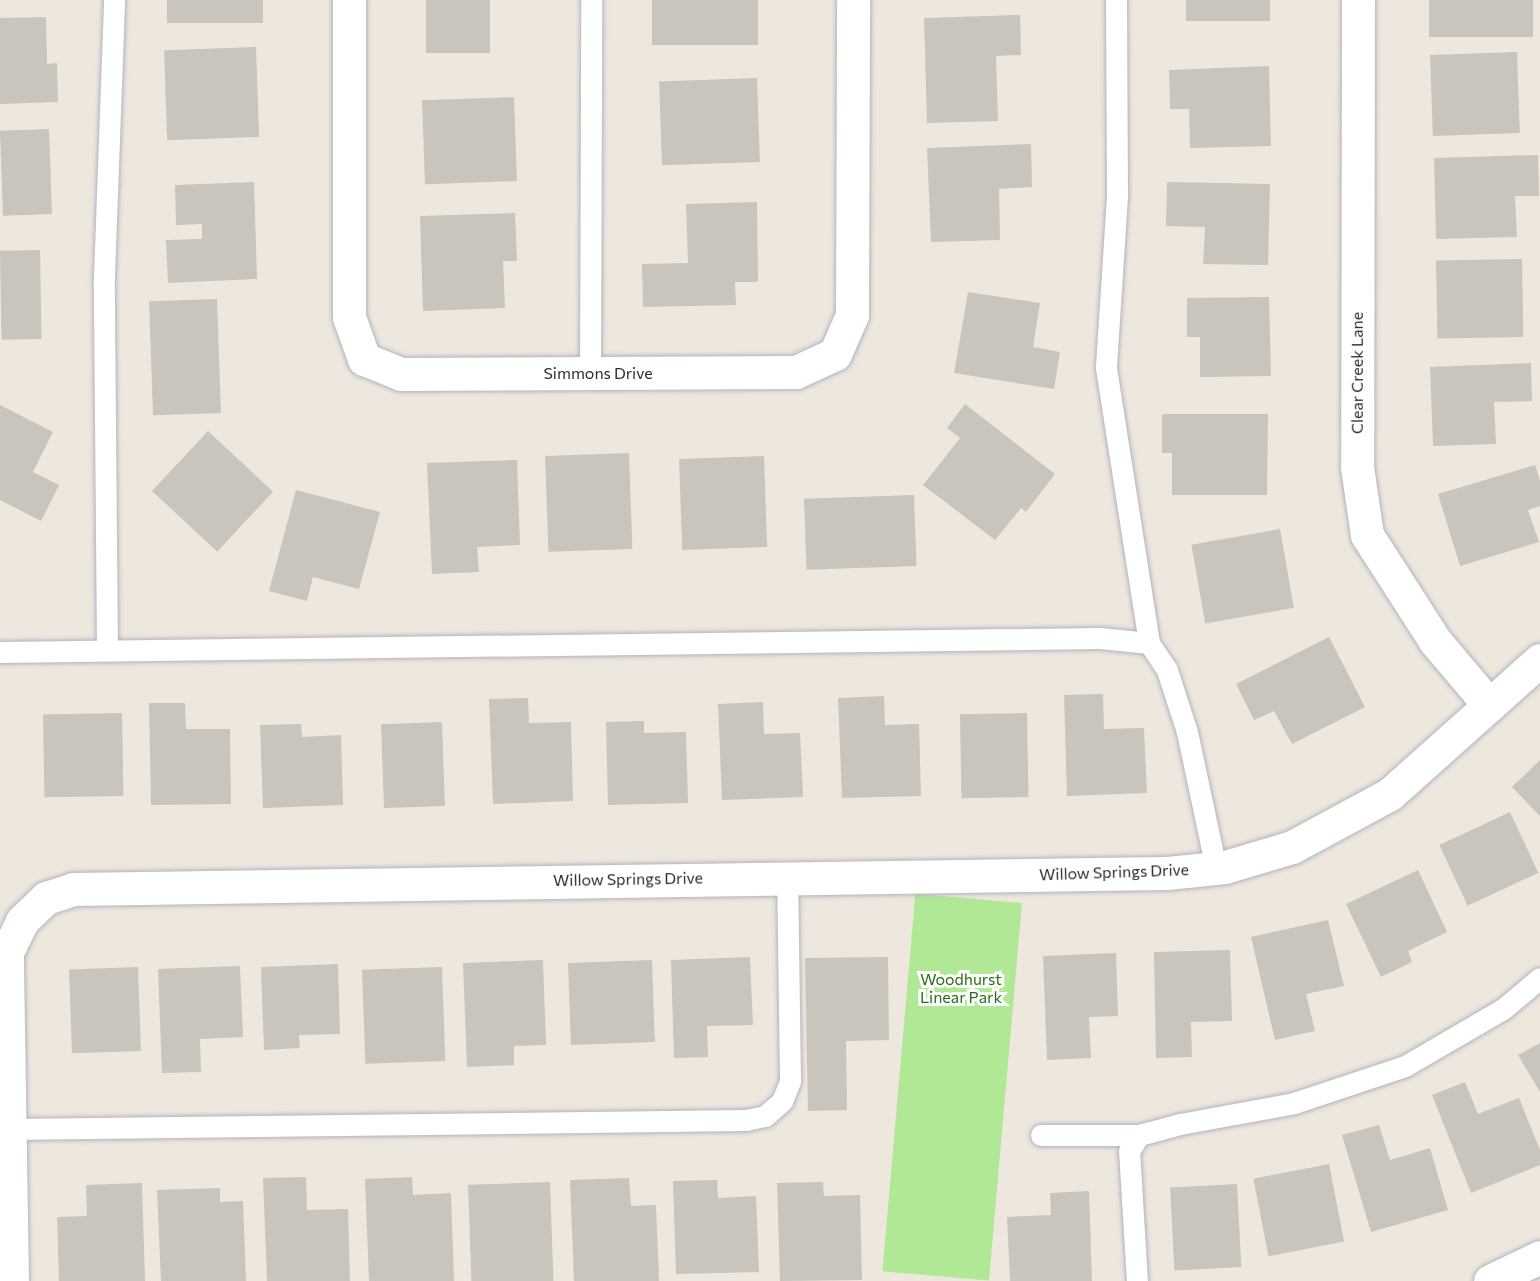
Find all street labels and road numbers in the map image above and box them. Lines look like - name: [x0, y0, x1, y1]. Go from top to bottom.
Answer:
- street label: Clear Creek Lane: [1347, 312, 1367, 434]
- street label: Simmons Drive: [543, 363, 653, 383]
- street label: Willow Springs Drive: [1039, 860, 1189, 884]
- street label: Willow Springs Drive: [553, 868, 703, 890]

